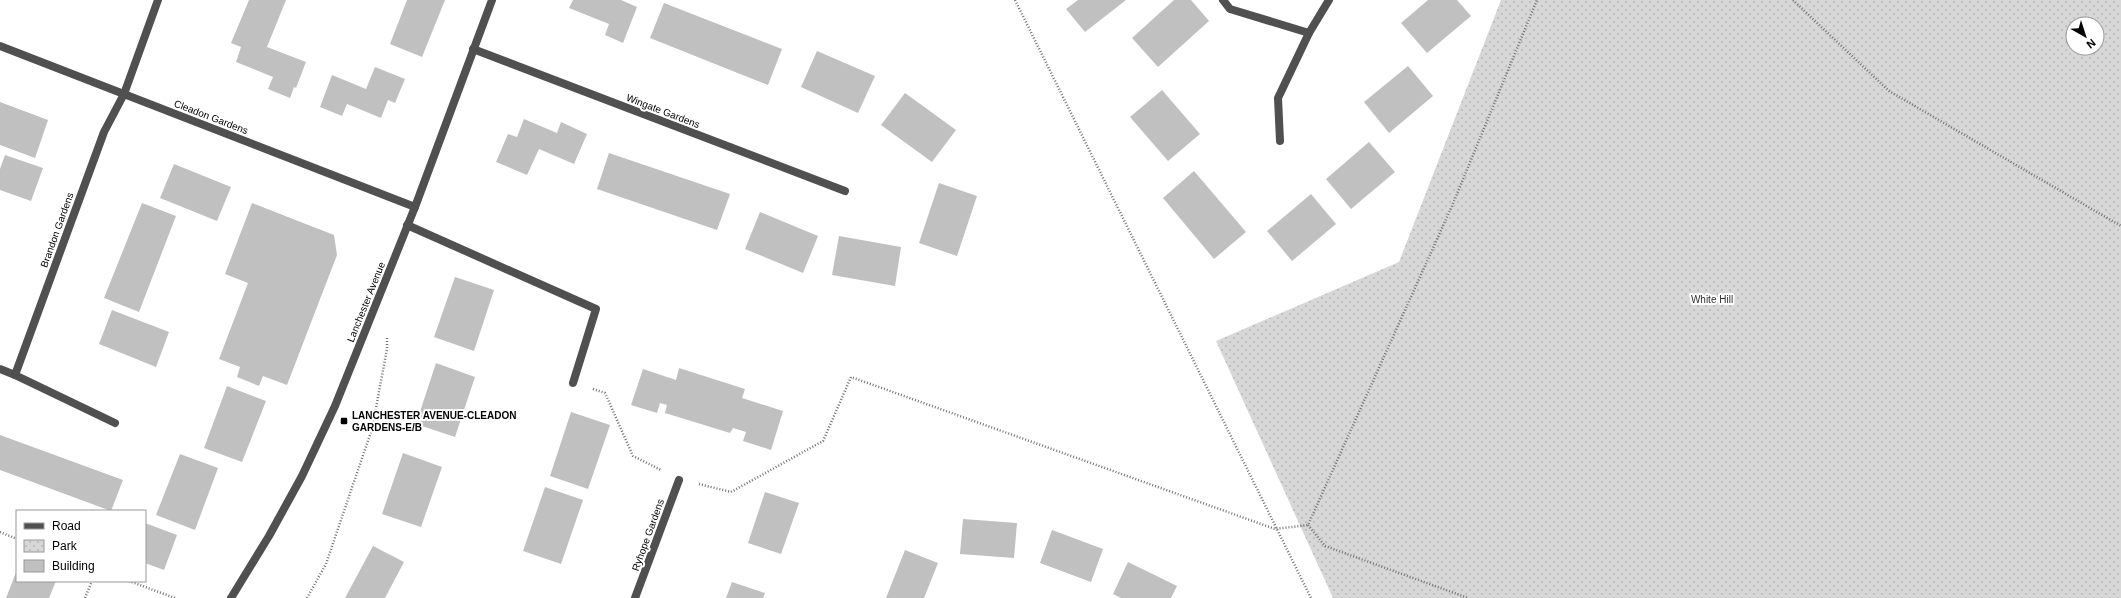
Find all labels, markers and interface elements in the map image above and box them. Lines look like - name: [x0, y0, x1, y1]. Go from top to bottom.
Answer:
- north arrow: [2065, 16, 2105, 56]
- text: N: [2084, 37, 2098, 51]
- street label: Wingate Gardens: [625, 92, 701, 130]
- street label: Cleadon Gardens: [172, 98, 250, 136]
- street label: Brandon Gardens: [38, 191, 76, 269]
- street label: Lanchester Avenue: [345, 260, 387, 344]
- park label: White Hill: [1691, 294, 1733, 305]
- place label: LANCHESTER AVENUE-CLEADON GARDENS-E/B: [352, 410, 516, 433]
- marker: LANCHESTER AVENUE-CLEADON GARDENS-E/B: [339, 416, 349, 426]
- street label: Ryhope Gardens: [630, 498, 666, 572]
- legend: [16, 510, 146, 582]
- text: Road: [52, 519, 81, 533]
- text: Park: [52, 539, 78, 553]
- text: Building: [52, 559, 95, 573]

